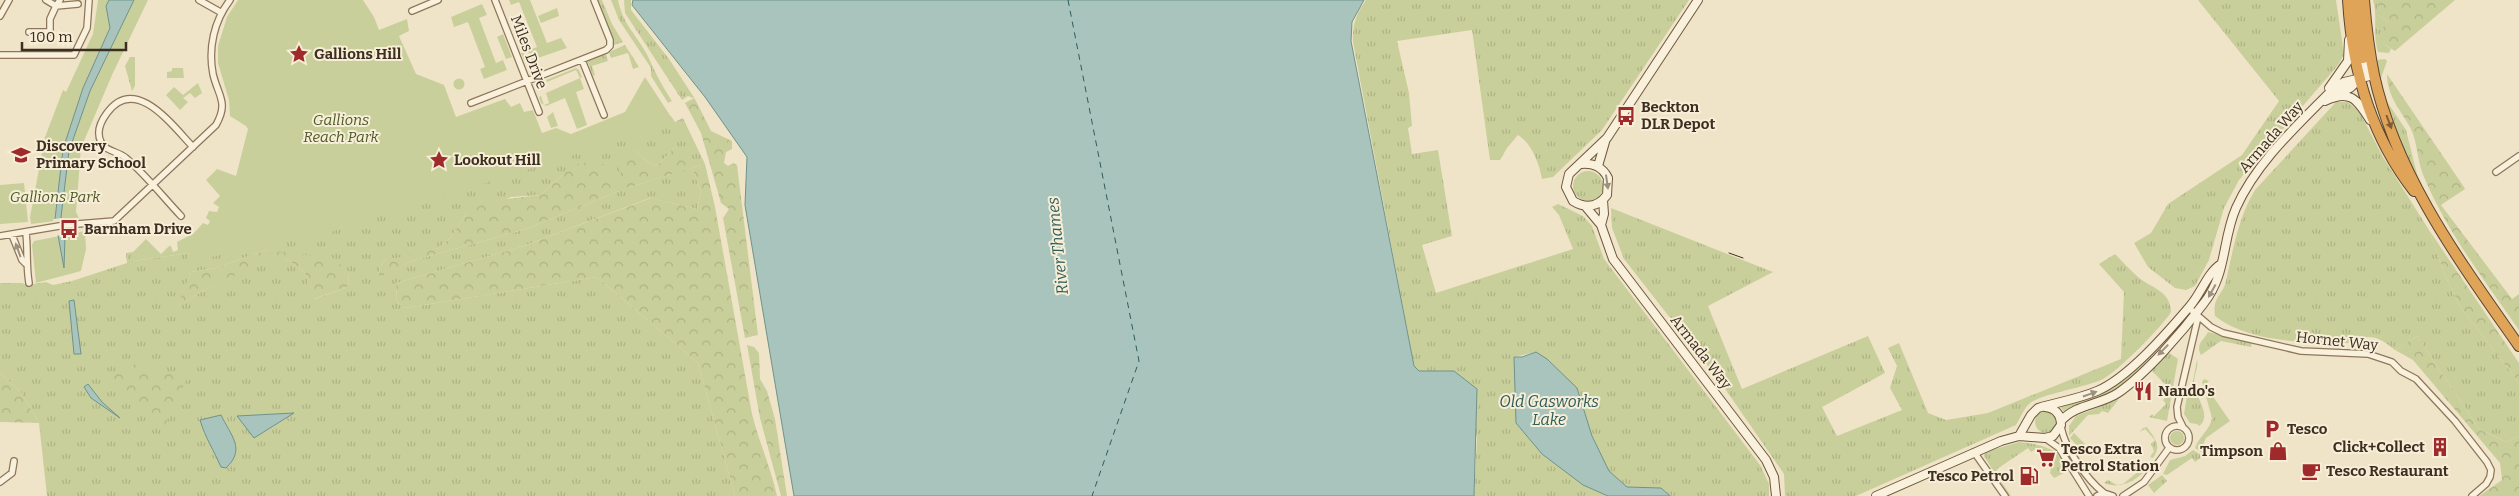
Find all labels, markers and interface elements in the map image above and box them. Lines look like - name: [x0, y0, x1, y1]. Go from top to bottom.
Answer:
- street label: Miles Drive: [507, 13, 551, 91]
- scale bar: [22, 20, 126, 52]
- text: 100 m: [30, 28, 73, 46]
- place icon: Gallions Hill: [288, 43, 310, 65]
- place label: Gallions Hill: [314, 45, 402, 63]
- street label: Armada Way: [2235, 97, 2307, 176]
- place label: Beckton DLR Depot: [1641, 98, 1715, 133]
- bus stop icon: Beckton DLR Depot: [1615, 105, 1637, 127]
- park label: Gallions Reach Park: [303, 111, 380, 146]
- one-way arrow: [2385, 115, 2393, 130]
- place label: Discovery Primary School: [36, 137, 146, 172]
- school or university icon: Discovery Primary School: [10, 144, 32, 166]
- place icon: Lookout Hill: [428, 149, 450, 171]
- place label: Lookout Hill: [454, 151, 541, 169]
- one-way arrow: [1603, 174, 1611, 190]
- park label: Gallions Park: [10, 188, 101, 206]
- water label: River Thames: [1043, 196, 1072, 296]
- bus stop icon: Barnham Drive: [58, 218, 80, 240]
- place label: Barnham Drive: [84, 220, 192, 238]
- one-way arrow: [14, 242, 22, 257]
- one-way arrow: [2208, 283, 2216, 298]
- street label: Armada Way: [1667, 311, 1736, 393]
- street label: Hornet Way: [2295, 328, 2379, 354]
- one-way arrow: [2157, 344, 2169, 356]
- restaurant icon: Nando's: [2132, 380, 2154, 402]
- place label: Nando's: [2158, 382, 2215, 400]
- one-way arrow: [2083, 389, 2098, 397]
- water label: Old Gasworks Lake: [1499, 392, 1599, 429]
- parking icon: Tesco: [2261, 418, 2283, 440]
- place label: Tesco: [2287, 420, 2328, 438]
- building icon: Click+Collect: [2429, 436, 2451, 458]
- place label: Click+Collect: [2333, 438, 2425, 456]
- place label: Tesco Extra Petrol Station: [2061, 440, 2159, 475]
- shop icon: Timpson: [2267, 440, 2289, 462]
- place label: Timpson: [2200, 442, 2263, 460]
- supermarket icon: Tesco Extra Petrol Station: [2035, 447, 2057, 469]
- cafe icon: Tesco Restaurant: [2300, 460, 2322, 482]
- place label: Tesco Restaurant: [2326, 462, 2449, 480]
- fuel station icon: Tesco Petrol: [2018, 465, 2040, 487]
- place label: Tesco Petrol: [1928, 467, 2014, 485]

